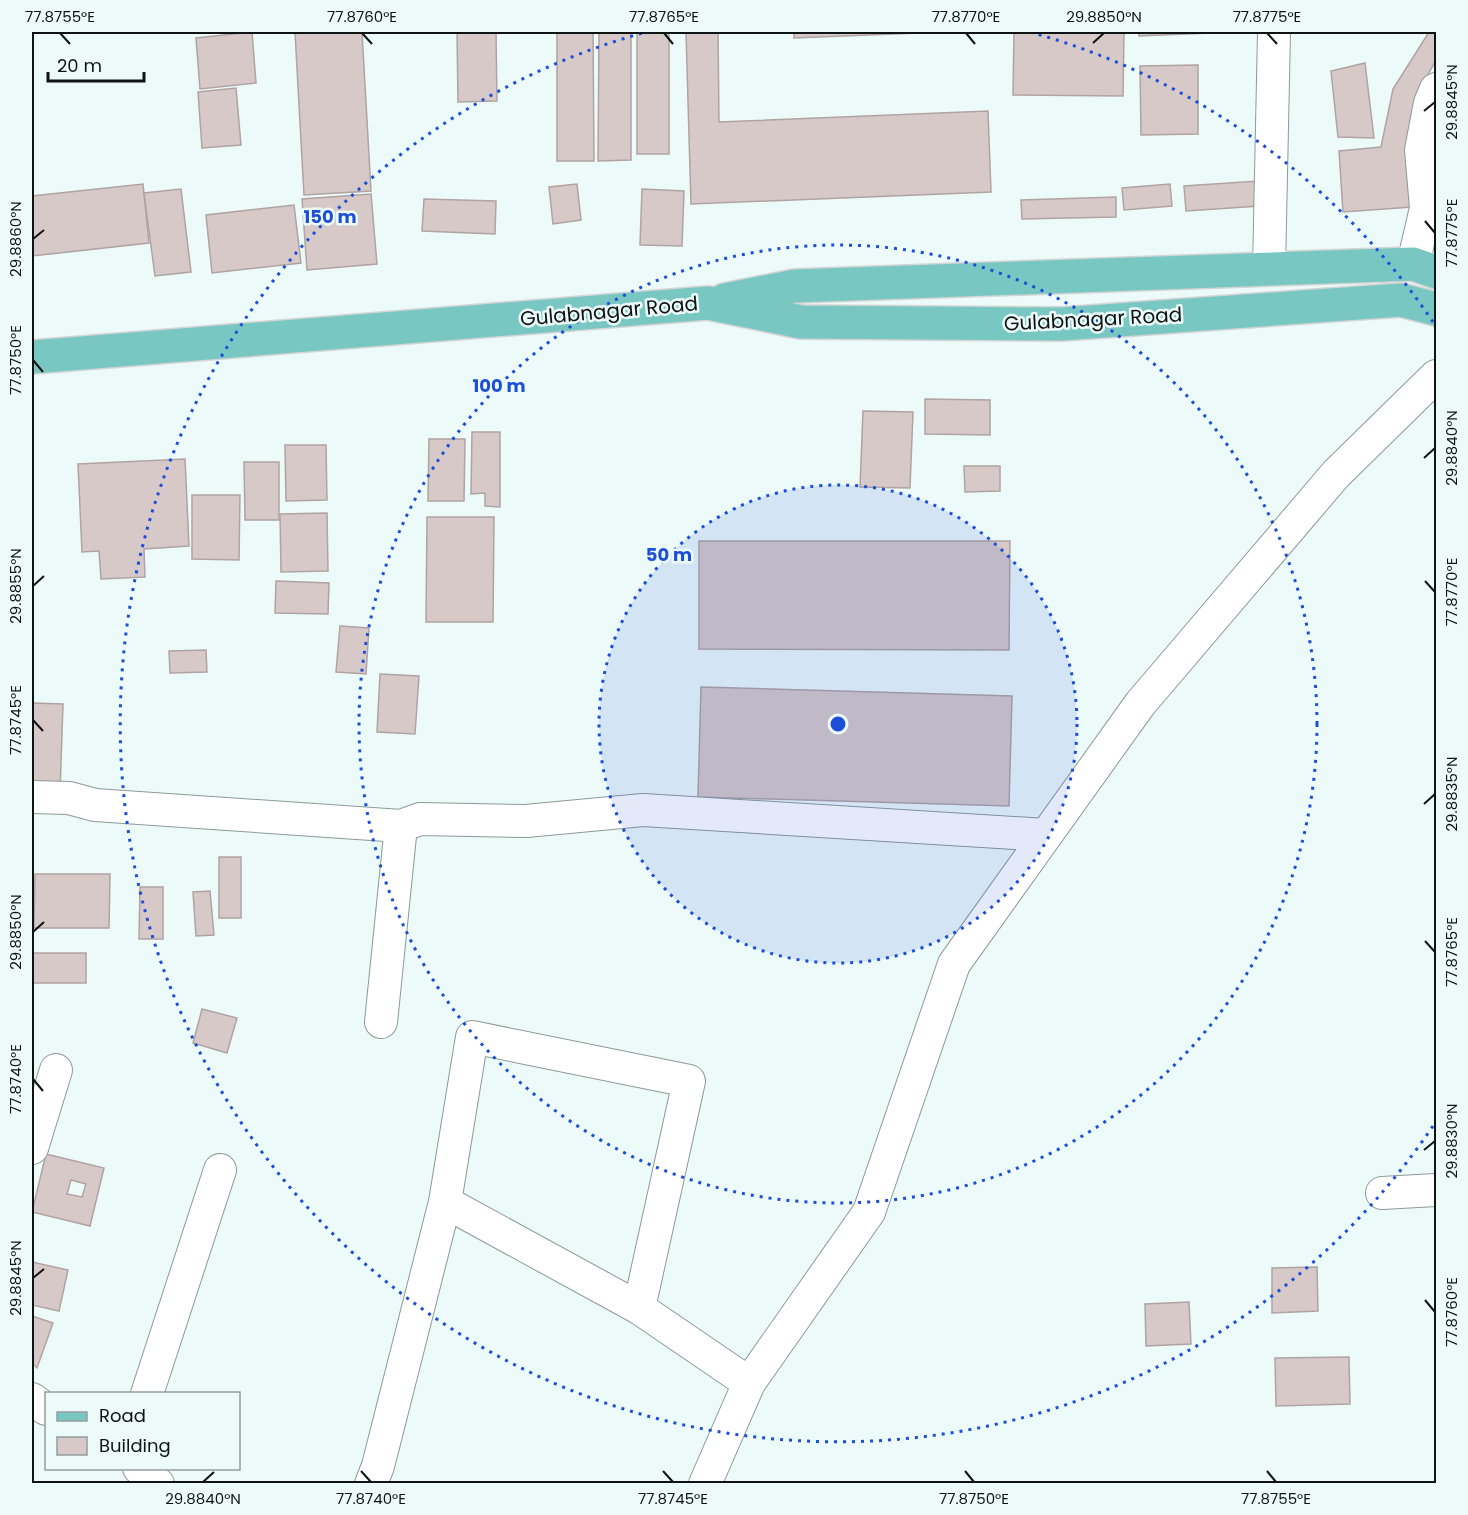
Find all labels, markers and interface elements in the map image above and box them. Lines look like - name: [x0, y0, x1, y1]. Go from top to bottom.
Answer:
- text: 77.8755°E: [25, 6, 95, 27]
- text: 77.8760°E: [327, 6, 397, 27]
- text: 77.8765°E: [629, 6, 699, 27]
- text: 77.8770°E: [932, 6, 1000, 27]
- text: 29.8850°N: [1066, 6, 1142, 27]
- text: 77.8775°E: [1233, 6, 1301, 27]
- scale bar: [48, 45, 144, 83]
- text: 20 m: [57, 53, 102, 78]
- text: 29.8845°N: [1441, 64, 1462, 140]
- text: 77.8775°E: [1441, 199, 1462, 267]
- text: 29.8860°N: [5, 201, 26, 277]
- text: 150 m: [303, 204, 357, 229]
- street label: Gulabnagar Road: [519, 289, 699, 333]
- street label: Gulabnagar Road: [1003, 300, 1183, 338]
- text: 77.8750°E: [5, 325, 26, 395]
- text: 100 m: [472, 373, 526, 398]
- text: 29.8840°N: [1441, 410, 1462, 486]
- text: 50 m: [646, 542, 692, 567]
- text: 29.8855°N: [5, 548, 26, 624]
- text: 77.8770°E: [1441, 558, 1462, 626]
- text: 77.8745°E: [5, 685, 26, 755]
- centre of rings: [828, 714, 848, 734]
- text: 29.8835°N: [1441, 756, 1462, 832]
- text: 29.8850°N: [5, 894, 26, 970]
- text: 77.8765°E: [1441, 917, 1462, 987]
- text: 77.8740°E: [5, 1044, 26, 1114]
- text: 29.8830°N: [1441, 1103, 1462, 1179]
- text: 29.8845°N: [5, 1240, 26, 1316]
- text: 77.8760°E: [1441, 1277, 1462, 1347]
- legend: [45, 1392, 240, 1470]
- text: Road: [99, 1403, 146, 1428]
- text: Building: [99, 1433, 171, 1458]
- text: 29.8840°N: [165, 1488, 241, 1509]
- text: 77.8740°E: [336, 1488, 406, 1509]
- text: 77.8745°E: [638, 1488, 708, 1509]
- text: 77.8750°E: [939, 1488, 1009, 1509]
- text: 77.8755°E: [1241, 1488, 1311, 1509]

